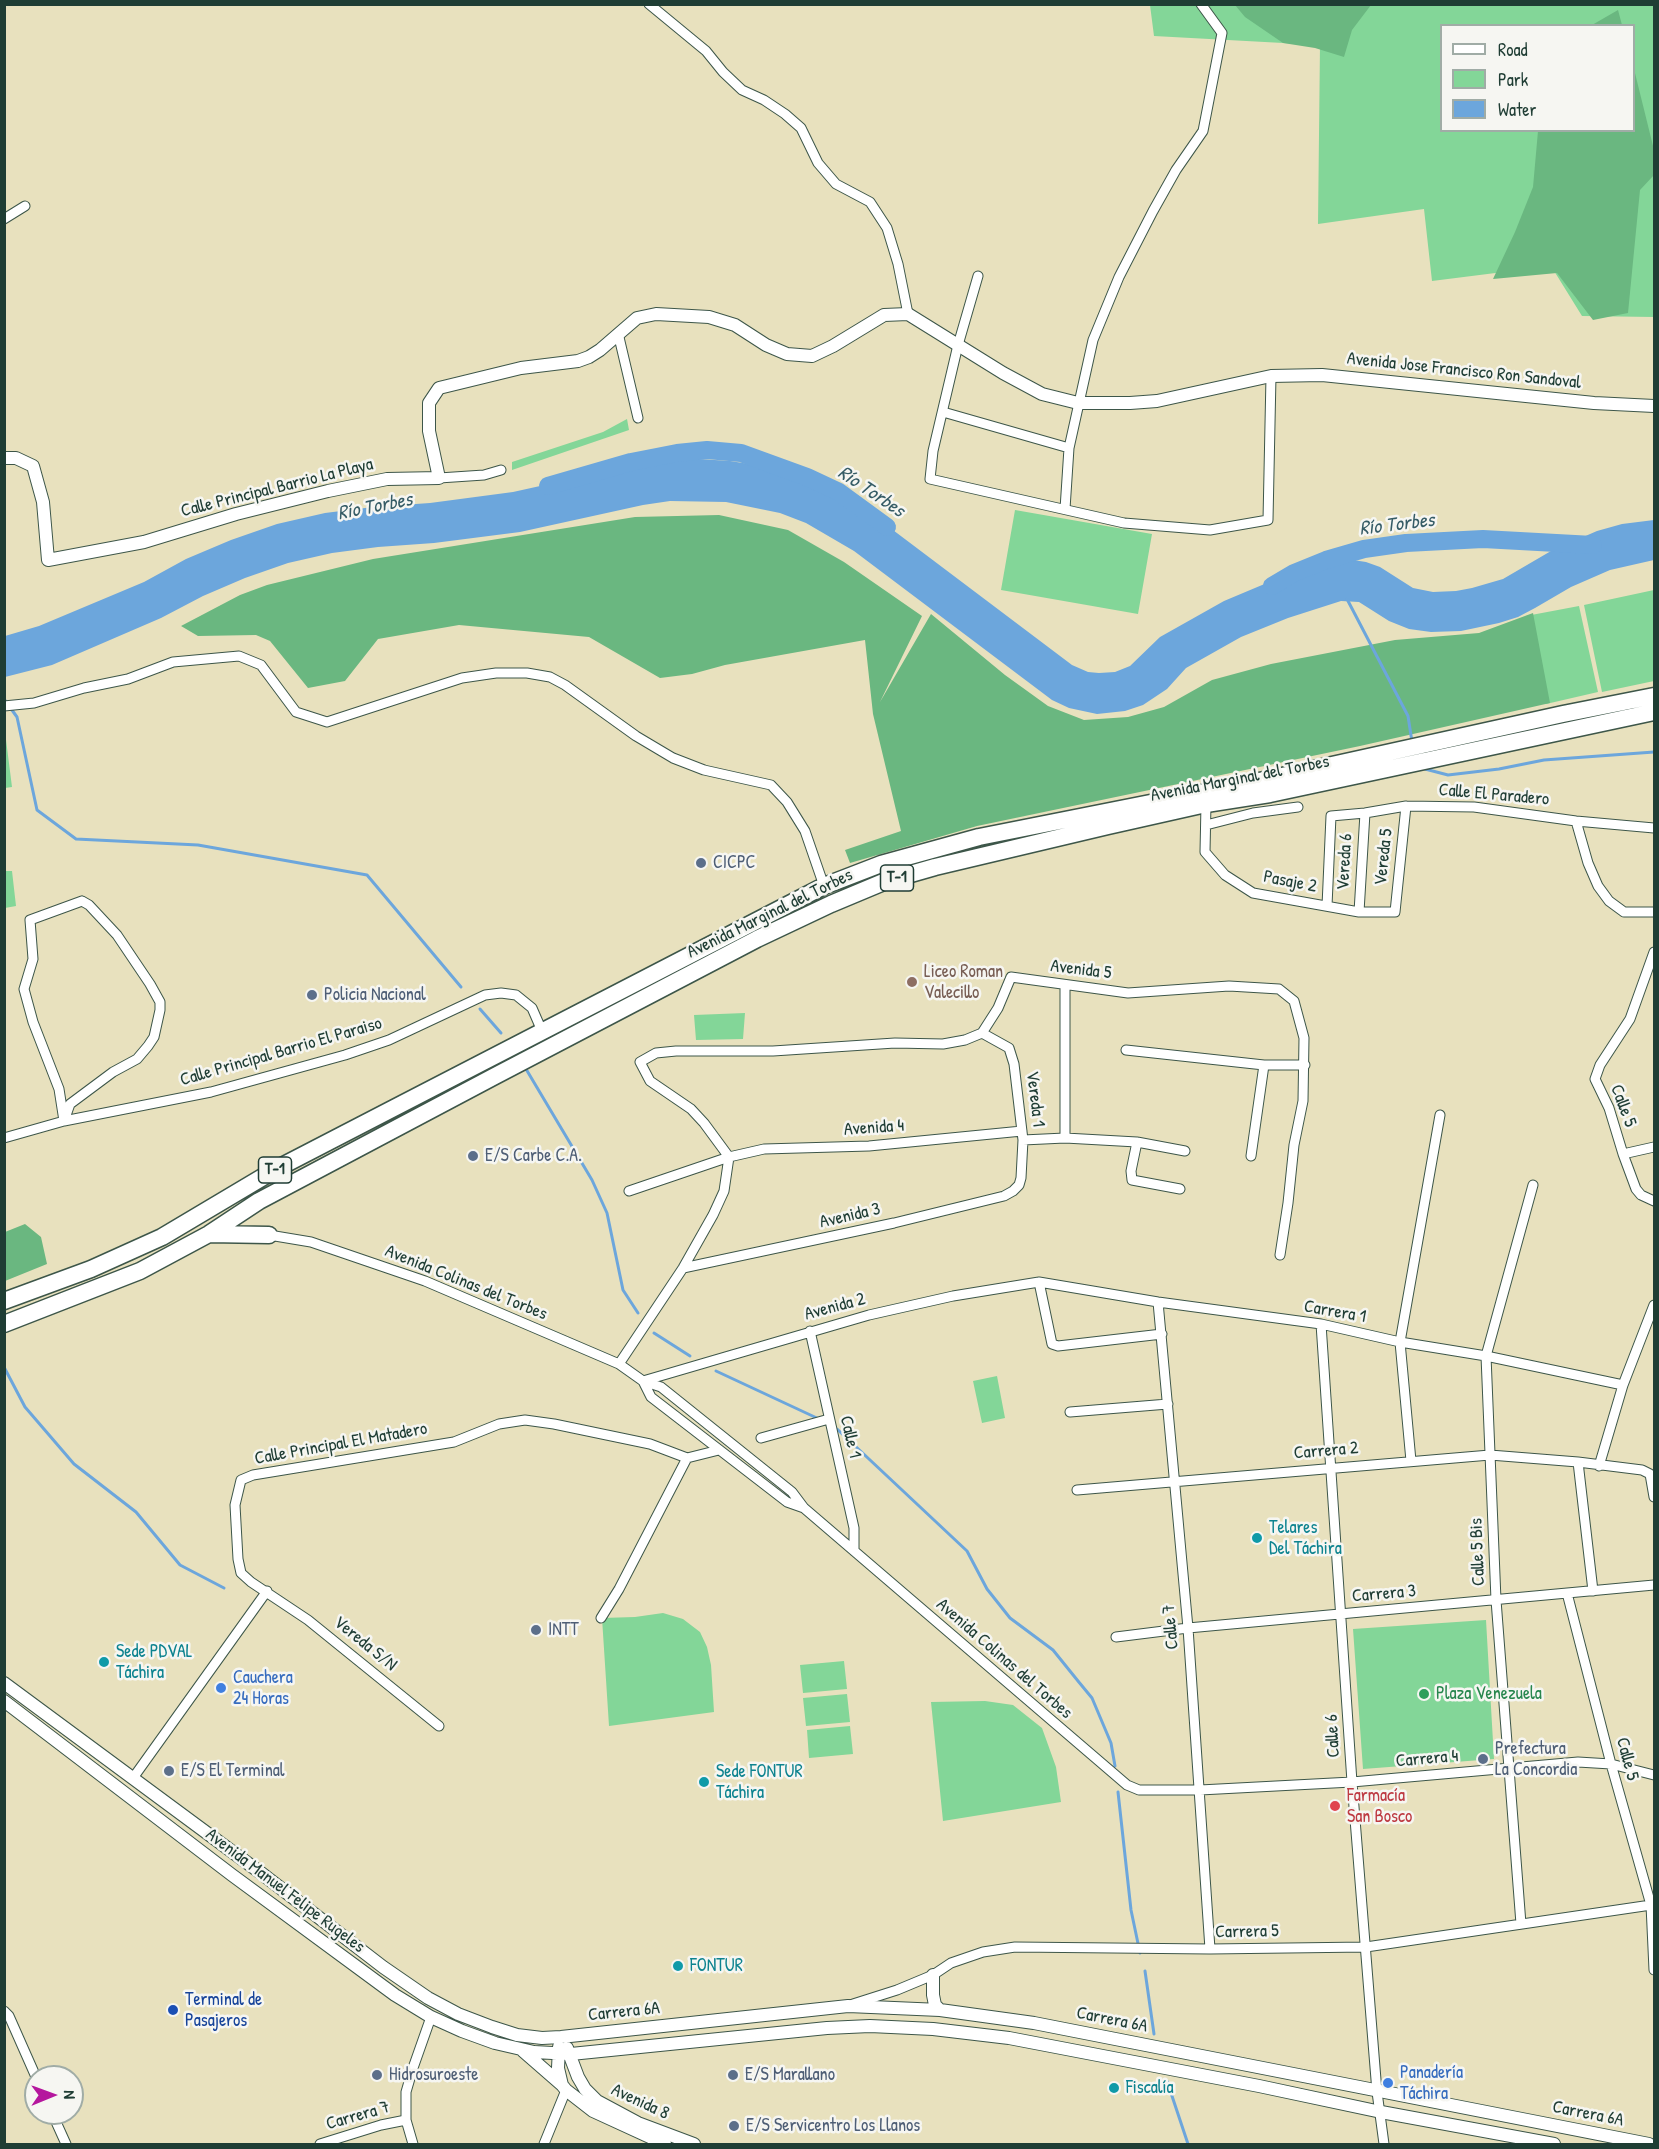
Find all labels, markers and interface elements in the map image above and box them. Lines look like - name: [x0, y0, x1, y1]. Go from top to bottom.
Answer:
- legend: [1440, 24, 1635, 132]
- text: Road: [1498, 37, 1528, 62]
- text: Park: [1498, 67, 1528, 92]
- text: Water: [1498, 97, 1536, 122]
- street label: Avenida Jose Francisco Ron Sandoval: [1346, 348, 1582, 394]
- street label: Calle Principal Barrio La Playa: [179, 454, 375, 522]
- water label: Río Torbes: [833, 461, 909, 523]
- water label: Río Torbes: [336, 488, 414, 526]
- water label: Río Torbes: [1358, 509, 1436, 541]
- street label: Avenida Marginal del Torbes: [1149, 751, 1331, 807]
- street label: Calle El Paradero: [1438, 779, 1550, 811]
- street label: Vereda 5: [1370, 827, 1398, 887]
- street label: Vereda 6: [1333, 833, 1357, 891]
- place label: CICPC: [713, 852, 755, 874]
- marker: CICPC: [694, 856, 708, 870]
- street label: Avenida Marginal del Torbes: [684, 864, 856, 964]
- road number: T-1: [880, 865, 914, 891]
- street label: Pasaje 2: [1262, 866, 1318, 898]
- street label: Avenida 5: [1049, 956, 1113, 984]
- place label: Liceo Roman Valecillo: [924, 961, 1003, 1004]
- marker: Liceo Roman Valecillo: [905, 975, 919, 989]
- place label: Policia Nacional: [324, 984, 426, 1006]
- marker: Policia Nacional: [305, 988, 319, 1002]
- street label: Calle Principal Barrio El Paraiso: [178, 1013, 384, 1091]
- street label: Vereda 1: [1021, 1070, 1049, 1128]
- street label: Calle 5: [1605, 1082, 1641, 1130]
- street label: Avenida 4: [843, 1115, 905, 1141]
- place label: E/S Carbe C.A.: [485, 1145, 582, 1167]
- marker: E/S Carbe C.A.: [466, 1149, 480, 1163]
- road number: T-1: [258, 1157, 292, 1183]
- street label: Avenida 3: [818, 1199, 882, 1233]
- street label: Avenida Colinas del Torbes: [382, 1241, 550, 1325]
- street label: Avenida 2: [802, 1289, 868, 1325]
- street label: Carrera 1: [1302, 1296, 1368, 1328]
- street label: Calle 1: [835, 1414, 865, 1460]
- street label: Calle Principal El Matadero: [253, 1418, 429, 1470]
- street label: Carrera 2: [1293, 1437, 1359, 1465]
- place label: Telares Del Táchira: [1269, 1517, 1342, 1559]
- street label: Calle 5 Bis: [1466, 1518, 1490, 1586]
- marker: Telares Del Táchira: [1250, 1531, 1264, 1545]
- street label: Carrera 3: [1351, 1580, 1417, 1608]
- street label: Avenida Colinas del Torbes: [932, 1594, 1076, 1724]
- street label: Calle 7: [1158, 1604, 1184, 1650]
- street label: Vereda S/N: [329, 1612, 401, 1676]
- place label: INTT: [548, 1619, 579, 1641]
- marker: INTT: [529, 1623, 543, 1637]
- place label: Sede PDVAL Táchira: [116, 1641, 193, 1684]
- marker: Sede PDVAL Táchira: [97, 1655, 111, 1669]
- place label: Cauchera 24 Horas: [233, 1667, 293, 1710]
- marker: Cauchera 24 Horas: [214, 1681, 228, 1695]
- place label: Plaza Venezuela: [1436, 1683, 1542, 1705]
- marker: Plaza Venezuela: [1417, 1687, 1431, 1701]
- street label: Calle 6: [1321, 1714, 1345, 1758]
- street label: Calle 5: [1611, 1735, 1643, 1783]
- place label: Prefectura La Concordia: [1495, 1738, 1577, 1780]
- street label: Carrera 4: [1395, 1746, 1459, 1772]
- marker: Prefectura La Concordia: [1476, 1752, 1490, 1766]
- place label: E/S El Terminal: [181, 1760, 285, 1782]
- place label: Sede FONTUR Táchira: [716, 1761, 803, 1804]
- marker: E/S El Terminal: [162, 1764, 176, 1778]
- marker: Sede FONTUR Táchira: [697, 1775, 711, 1789]
- place label: Farmacía San Bosco: [1347, 1785, 1412, 1828]
- marker: Farmacía San Bosco: [1328, 1799, 1342, 1813]
- street label: Avenida Manuel Felipe Rugeles: [201, 1824, 369, 1958]
- street label: Carrera 5: [1215, 1921, 1279, 1943]
- place label: FONTUR: [690, 1955, 743, 1977]
- marker: FONTUR: [671, 1959, 685, 1973]
- place label: Terminal de Pasajeros: [185, 1989, 262, 2032]
- street label: Carrera 6A: [587, 1997, 661, 2027]
- marker: Terminal de Pasajeros: [166, 2003, 180, 2017]
- street label: Carrera 6A: [1075, 2003, 1149, 2037]
- place label: Panadería Táchira: [1400, 2062, 1463, 2104]
- place label: Hidrosuroeste: [389, 2064, 478, 2086]
- place label: E/S Marallano: [745, 2064, 835, 2086]
- north arrow: [24, 2065, 84, 2125]
- marker: Hidrosuroeste: [370, 2068, 384, 2082]
- marker: E/S Marallano: [726, 2068, 740, 2082]
- marker: Panadería Táchira: [1381, 2076, 1395, 2090]
- place label: Fiscalía: [1126, 2077, 1174, 2099]
- street label: Avenida 8: [608, 2079, 672, 2125]
- marker: Fiscalía: [1107, 2081, 1121, 2095]
- text: N: [59, 2090, 81, 2099]
- street label: Carrera 7: [324, 2097, 392, 2135]
- street label: Carrera 6A: [1551, 2097, 1625, 2131]
- place label: E/S Servicentro Los Llanos: [746, 2115, 920, 2137]
- marker: E/S Servicentro Los Llanos: [727, 2119, 741, 2133]

